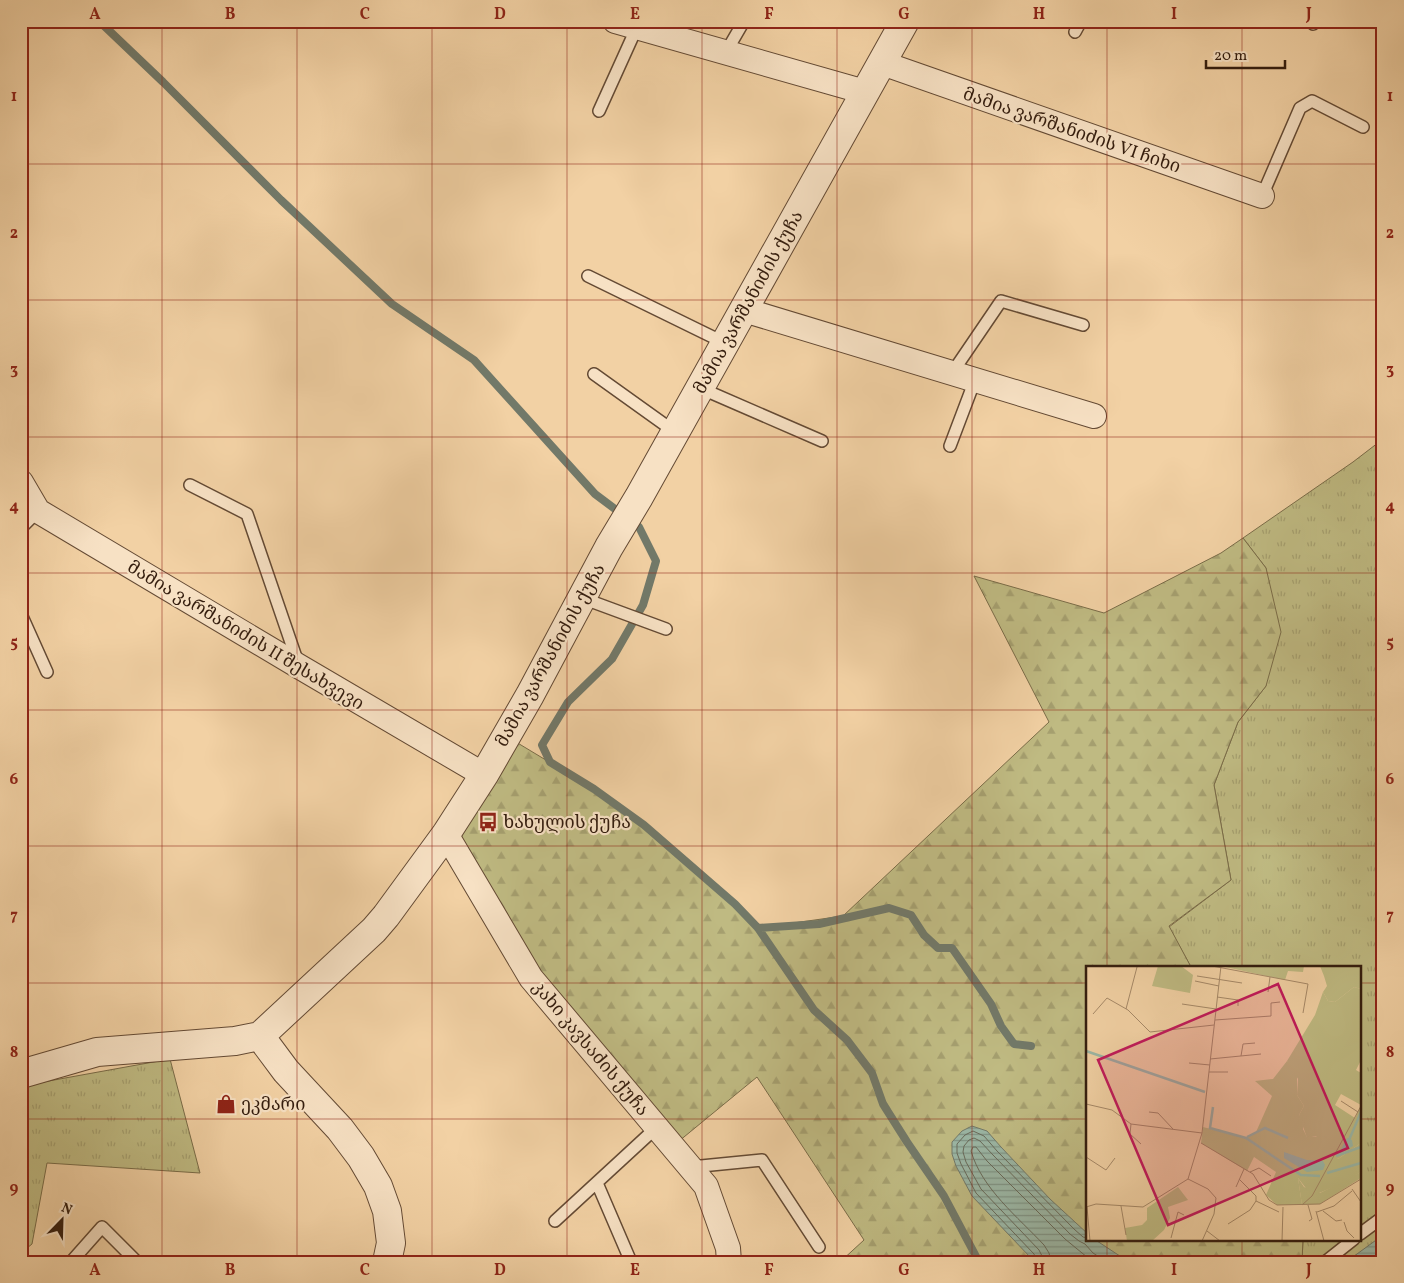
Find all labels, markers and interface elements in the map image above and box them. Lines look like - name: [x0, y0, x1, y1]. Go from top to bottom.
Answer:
- text: A: [89, 4, 101, 26]
- text: B: [225, 4, 236, 26]
- text: C: [360, 4, 370, 26]
- text: D: [494, 4, 506, 26]
- text: E: [630, 4, 640, 26]
- text: F: [764, 4, 774, 26]
- text: G: [898, 4, 910, 26]
- text: H: [1033, 4, 1045, 26]
- text: I: [1171, 4, 1177, 26]
- text: J: [1305, 4, 1312, 26]
- scale bar: [1206, 38, 1285, 70]
- text: 20 m: [1214, 46, 1247, 67]
- street label: მამია ვარშანიძის VI ჩიხი: [959, 82, 1184, 180]
- text: 1: [11, 86, 17, 108]
- text: 1: [1387, 86, 1393, 108]
- street label: მამია ვარშანიძის ქუჩა: [688, 207, 810, 399]
- text: 2: [10, 223, 18, 245]
- text: 2: [1386, 223, 1394, 245]
- text: 3: [10, 359, 18, 381]
- text: 3: [1386, 359, 1394, 381]
- text: 4: [9, 496, 19, 518]
- text: 4: [1385, 496, 1395, 518]
- street label: მამია ვარშანიძის II შესახვევი: [122, 556, 368, 717]
- street label: მამია ვარშანიძის ქუჩა: [490, 560, 612, 752]
- text: 5: [10, 632, 18, 654]
- text: 5: [1386, 632, 1394, 654]
- text: 6: [10, 769, 19, 791]
- text: 6: [1386, 769, 1395, 791]
- bus stop icon: ხახულის ქუჩა: [477, 811, 499, 833]
- place label: ხახულის ქუჩა: [503, 811, 631, 836]
- text: 7: [10, 905, 18, 927]
- text: 7: [1386, 905, 1394, 927]
- inset map: [1086, 966, 1362, 1240]
- street label: კახი კავსაძის ქუჩა: [526, 976, 654, 1122]
- text: 8: [10, 1042, 18, 1064]
- text: 8: [1386, 1042, 1394, 1064]
- shop icon: ეკმარი: [215, 1093, 237, 1115]
- place label: ეკმარი: [241, 1093, 305, 1118]
- text: 9: [10, 1178, 19, 1200]
- text: 9: [1386, 1178, 1395, 1200]
- north arrow: [38, 1196, 88, 1246]
- text: N: [58, 1199, 75, 1220]
- text: A: [89, 1260, 101, 1282]
- text: B: [225, 1260, 236, 1282]
- text: C: [360, 1260, 370, 1282]
- text: D: [494, 1260, 506, 1282]
- text: E: [630, 1260, 640, 1282]
- text: F: [764, 1260, 774, 1282]
- text: G: [898, 1260, 910, 1282]
- text: H: [1033, 1260, 1045, 1282]
- text: I: [1171, 1260, 1177, 1282]
- text: J: [1305, 1260, 1312, 1282]

